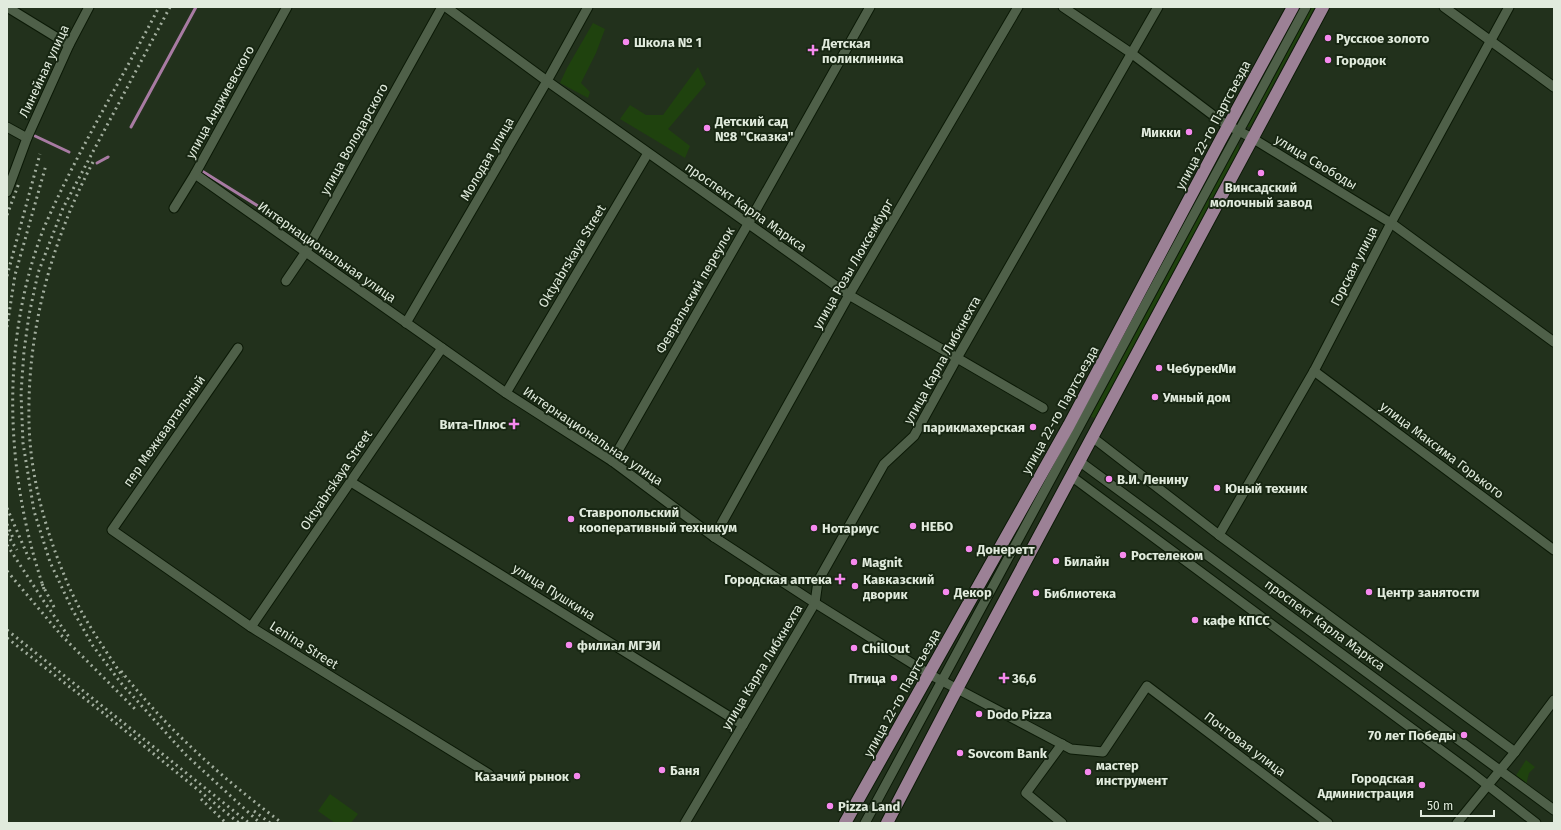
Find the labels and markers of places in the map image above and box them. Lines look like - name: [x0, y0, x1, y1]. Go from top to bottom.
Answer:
- place label: Русское золото: [1336, 31, 1430, 46]
- marker: Русское золото: [1323, 33, 1333, 43]
- place label: Школа № 1: [634, 35, 702, 50]
- place label: Детская поликлиника: [821, 36, 904, 66]
- marker: Школа № 1: [621, 37, 631, 47]
- marker: Детская поликлиника: [807, 44, 819, 56]
- place label: Городок: [1336, 53, 1387, 68]
- marker: Городок: [1323, 55, 1333, 65]
- place label: Детский сад №8 "Сказка": [714, 114, 794, 144]
- marker: Детский сад №8 "Сказка": [702, 123, 712, 133]
- place label: Микки: [1141, 125, 1181, 140]
- marker: Микки: [1184, 127, 1194, 137]
- marker: Винсадский молочный завод: [1256, 168, 1266, 178]
- place label: Винсадский молочный завод: [1210, 180, 1313, 210]
- place label: ЧебурекМи: [1167, 361, 1236, 376]
- marker: ЧебурекМи: [1154, 363, 1164, 373]
- place label: Умный дом: [1162, 390, 1231, 405]
- marker: Умный дом: [1150, 392, 1160, 402]
- place label: Вита-Плюс: [440, 417, 507, 432]
- marker: Вита-Плюс: [509, 419, 519, 429]
- place label: парикмахерская: [923, 420, 1025, 435]
- marker: парикмахерская: [1028, 422, 1038, 432]
- place label: В.И. Ленину: [1117, 472, 1189, 487]
- marker: В.И. Ленину: [1104, 474, 1114, 484]
- place label: Юный техник: [1225, 481, 1308, 496]
- marker: Юный техник: [1212, 483, 1222, 493]
- place label: Ставропольский кооперативный техникум: [579, 505, 737, 535]
- marker: Ставропольский кооперативный техникум: [566, 514, 576, 524]
- place label: НЕБО: [921, 519, 953, 534]
- place label: Нотариус: [822, 521, 880, 536]
- marker: НЕБО: [908, 521, 918, 531]
- marker: Нотариус: [809, 523, 819, 533]
- place label: Донеретт: [976, 542, 1035, 557]
- marker: Донеретт: [964, 544, 974, 554]
- place label: Ростелеком: [1131, 548, 1203, 563]
- marker: Ростелеком: [1118, 550, 1128, 560]
- place label: Билайн: [1064, 554, 1109, 569]
- place label: Magnit: [862, 555, 904, 570]
- marker: Билайн: [1051, 556, 1061, 566]
- marker: Magnit: [849, 557, 859, 567]
- place label: Городская аптека: [724, 572, 832, 587]
- place label: Кавказский дворик: [863, 572, 935, 602]
- marker: Городская аптека: [835, 574, 845, 584]
- marker: Кавказский дворик: [850, 581, 860, 591]
- place label: Декор: [953, 585, 992, 600]
- place label: Центр занятости: [1377, 585, 1479, 600]
- place label: Библиотека: [1044, 586, 1116, 601]
- marker: Декор: [941, 587, 951, 597]
- marker: Центр занятости: [1364, 587, 1374, 597]
- marker: Библиотека: [1031, 588, 1041, 598]
- place label: кафе КПСС: [1203, 613, 1270, 628]
- marker: кафе КПСС: [1190, 615, 1200, 625]
- place label: филиал МГЭИ: [577, 638, 661, 653]
- marker: филиал МГЭИ: [564, 640, 574, 650]
- place label: ChillOut: [862, 641, 911, 656]
- marker: ChillOut: [849, 643, 859, 653]
- place label: Птица: [849, 671, 886, 686]
- place label: 36,6: [1011, 671, 1036, 686]
- marker: Птица: [889, 673, 899, 683]
- marker: 36,6: [999, 673, 1009, 683]
- place label: Dodo Pizza: [987, 707, 1052, 722]
- marker: Dodo Pizza: [974, 709, 984, 719]
- place label: 70 лет Победы: [1368, 728, 1456, 743]
- marker: 70 лет Победы: [1459, 730, 1469, 740]
- place label: Sovcom Bank: [968, 746, 1048, 761]
- marker: Sovcom Bank: [955, 748, 965, 758]
- place label: мастер инструмент: [1096, 758, 1168, 788]
- place label: Баня: [670, 763, 700, 778]
- marker: Баня: [657, 765, 667, 775]
- marker: мастер инструмент: [1083, 767, 1093, 777]
- place label: Казачий рынок: [475, 769, 570, 784]
- marker: Казачий рынок: [572, 771, 582, 781]
- place label: Городская Администрация: [1317, 771, 1414, 801]
- marker: Городская Администрация: [1417, 780, 1427, 790]
- place label: Pizza Land: [838, 799, 900, 814]
- marker: Pizza Land: [825, 801, 835, 811]

